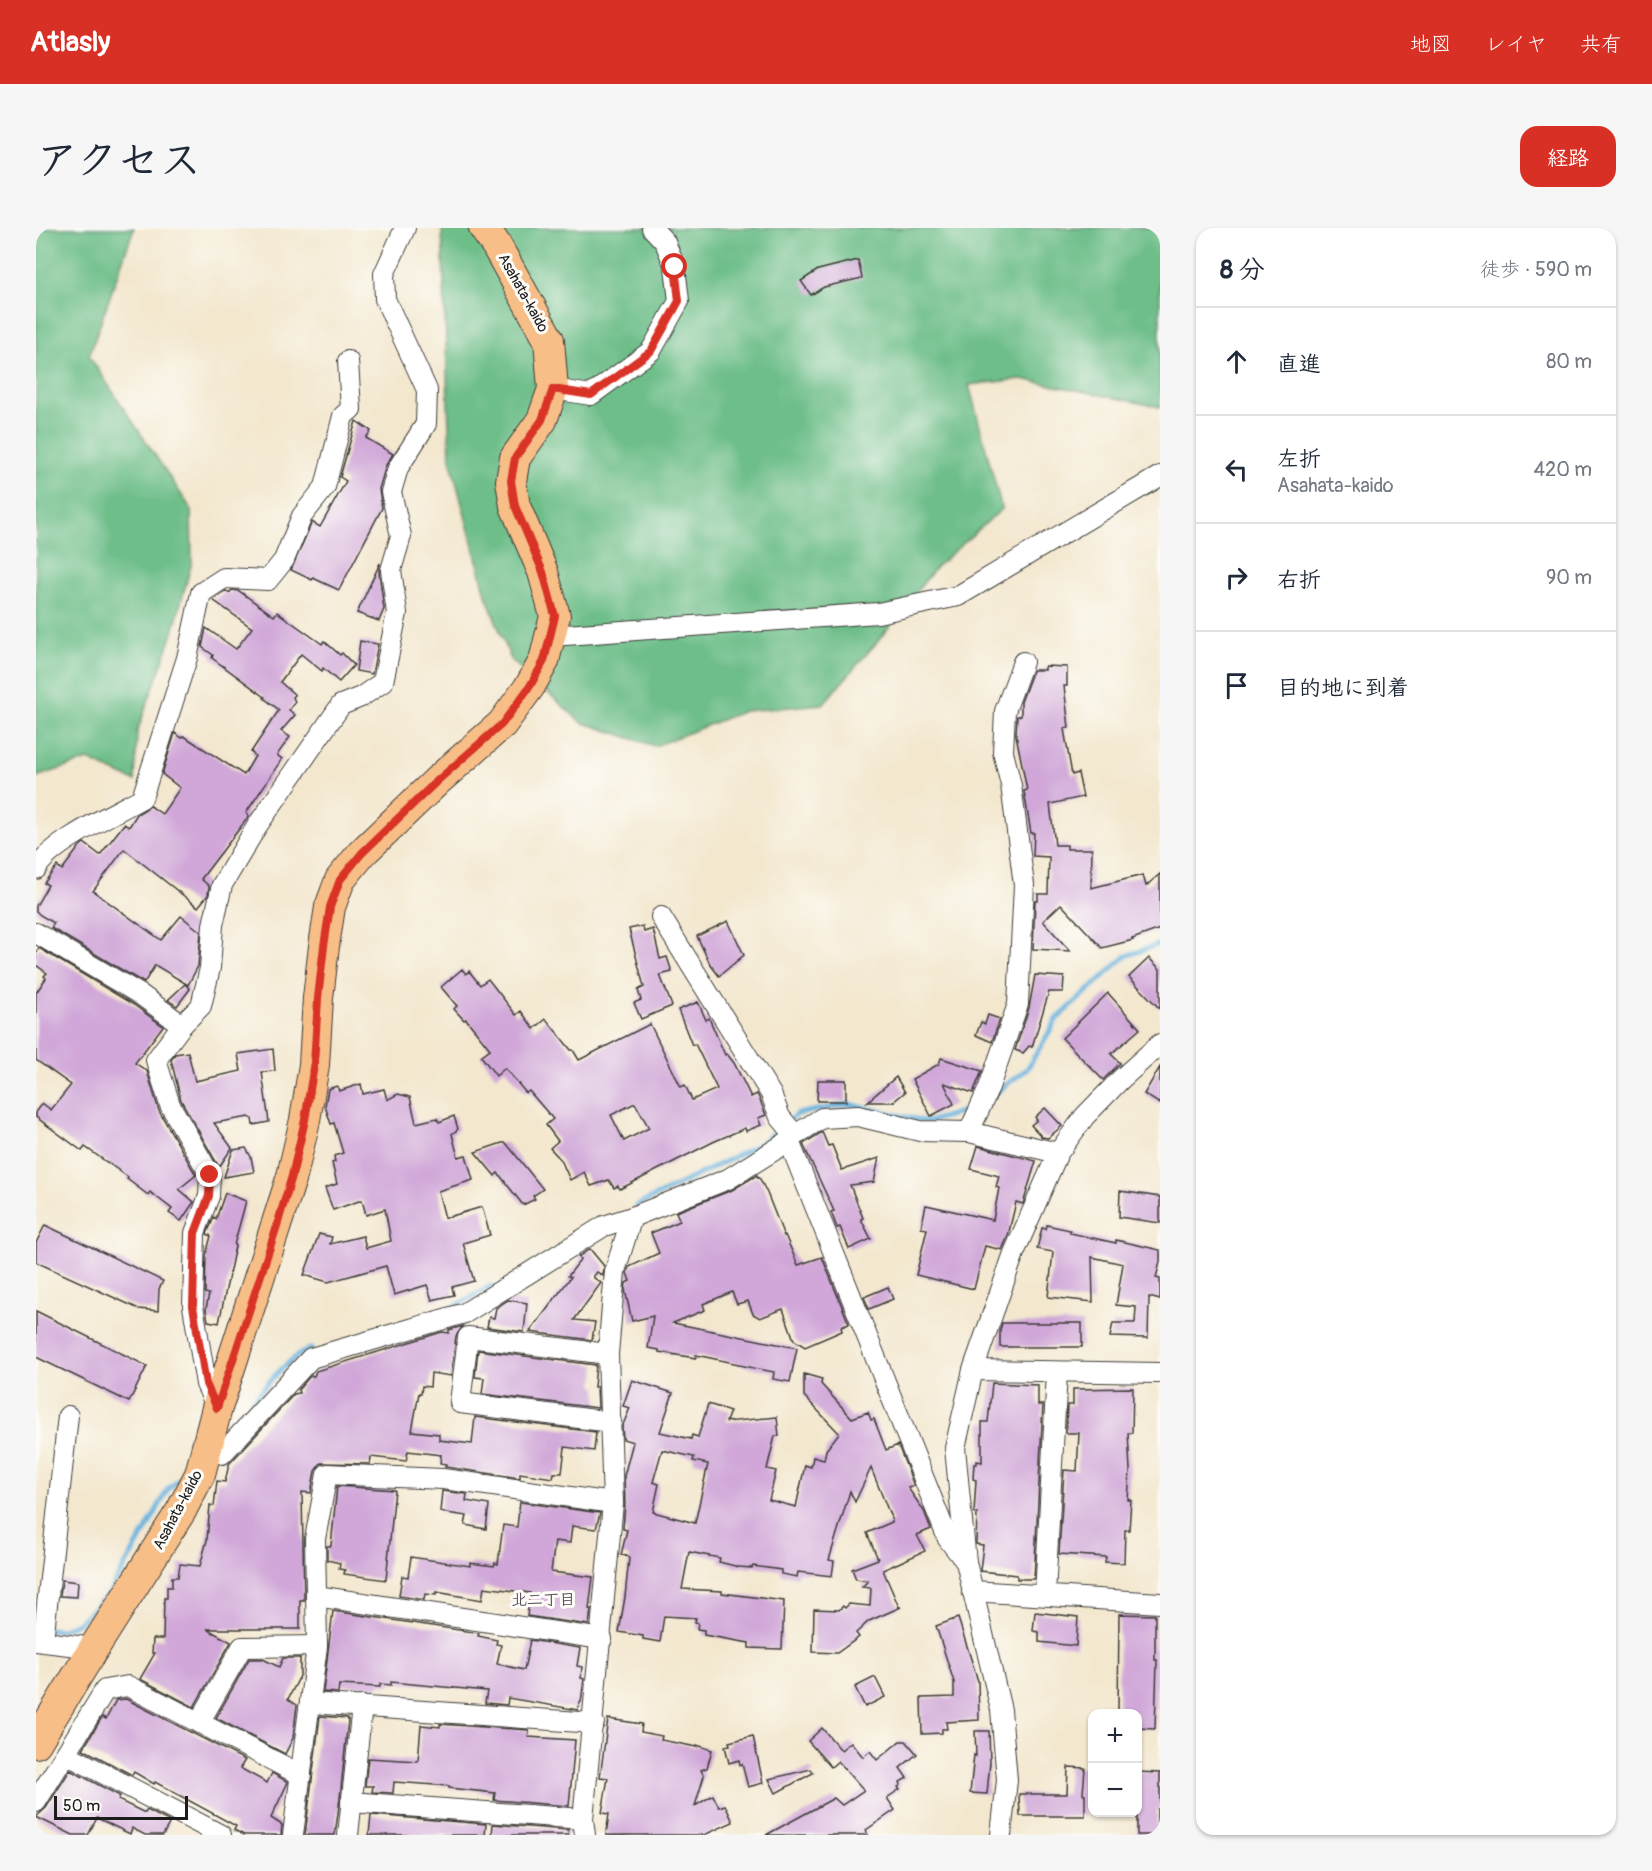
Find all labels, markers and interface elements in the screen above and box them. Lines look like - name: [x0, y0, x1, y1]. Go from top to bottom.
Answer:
- text: Atlasly: [30, 25, 110, 60]
- text: 地図: [1410, 31, 1452, 58]
- text: レイヤ: [1485, 31, 1547, 58]
- text: 共有: [1580, 31, 1622, 58]
- button: 経路: [1520, 126, 1616, 187]
- text: アクセス: [36, 135, 201, 187]
- street label: Asahata-kaido: [494, 250, 552, 336]
- route start: [661, 253, 687, 279]
- text: 8 分: [1220, 254, 1265, 286]
- text: 徒歩 · 590 m: [1480, 257, 1592, 282]
- icon: ahead: [1220, 345, 1253, 378]
- text: 80 m: [1546, 349, 1592, 374]
- text: 直進: [1277, 350, 1321, 378]
- text: 左折: [1277, 445, 1321, 473]
- icon: left: [1220, 453, 1253, 486]
- text: 420 m: [1533, 457, 1592, 482]
- text: Asahata-kaido: [1277, 473, 1394, 498]
- icon: right: [1220, 561, 1253, 594]
- text: 90 m: [1546, 565, 1592, 590]
- text: 右折: [1277, 566, 1321, 594]
- icon: arrive: [1220, 669, 1253, 702]
- text: 目的地に到着: [1277, 674, 1409, 702]
- route end: [196, 1161, 222, 1187]
- street label: Asahata-kaido: [149, 1467, 207, 1553]
- district label: 北二丁目: [511, 1590, 575, 1610]
- map controls: [1088, 1709, 1142, 1817]
- button: +: [1088, 1709, 1142, 1763]
- button: −: [1088, 1763, 1142, 1817]
- scale bar: [54, 1793, 188, 1820]
- text: 50 m: [63, 1796, 100, 1816]

